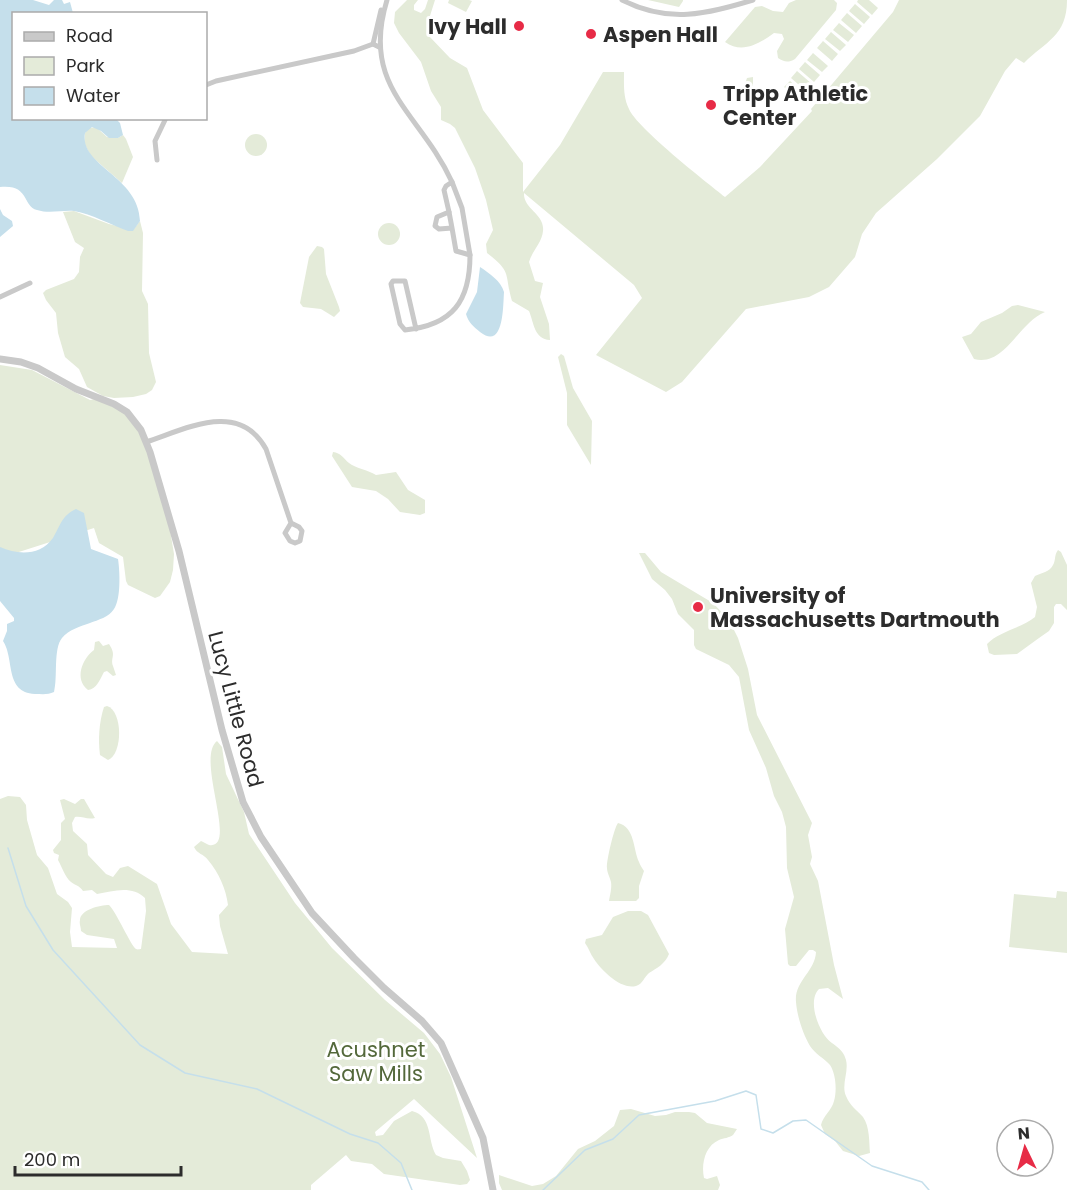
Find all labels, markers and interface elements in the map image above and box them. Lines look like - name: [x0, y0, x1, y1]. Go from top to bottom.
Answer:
- legend: [12, 12, 207, 120]
- place label: Ivy Hall: [428, 12, 507, 41]
- marker: Ivy Hall: [512, 19, 526, 33]
- place label: Aspen Hall: [603, 20, 718, 49]
- text: Road: [66, 23, 113, 48]
- marker: Aspen Hall: [584, 27, 598, 41]
- text: Park: [66, 53, 105, 78]
- place label: Tripp Athletic Center: [723, 79, 869, 132]
- text: Water: [66, 83, 120, 108]
- marker: Tripp Athletic Center: [704, 98, 718, 112]
- place label: University of Massachusetts Dartmouth: [710, 581, 1000, 634]
- marker: University of Massachusetts Dartmouth: [691, 600, 705, 614]
- street label: Lucy Little Road: [201, 628, 271, 790]
- park label: Acushnet Saw Mills: [327, 1035, 425, 1088]
- north arrow: [995, 1118, 1055, 1178]
- text: N: [1017, 1122, 1031, 1146]
- scale bar: [15, 1139, 182, 1177]
- text: 200 m: [24, 1147, 80, 1172]

